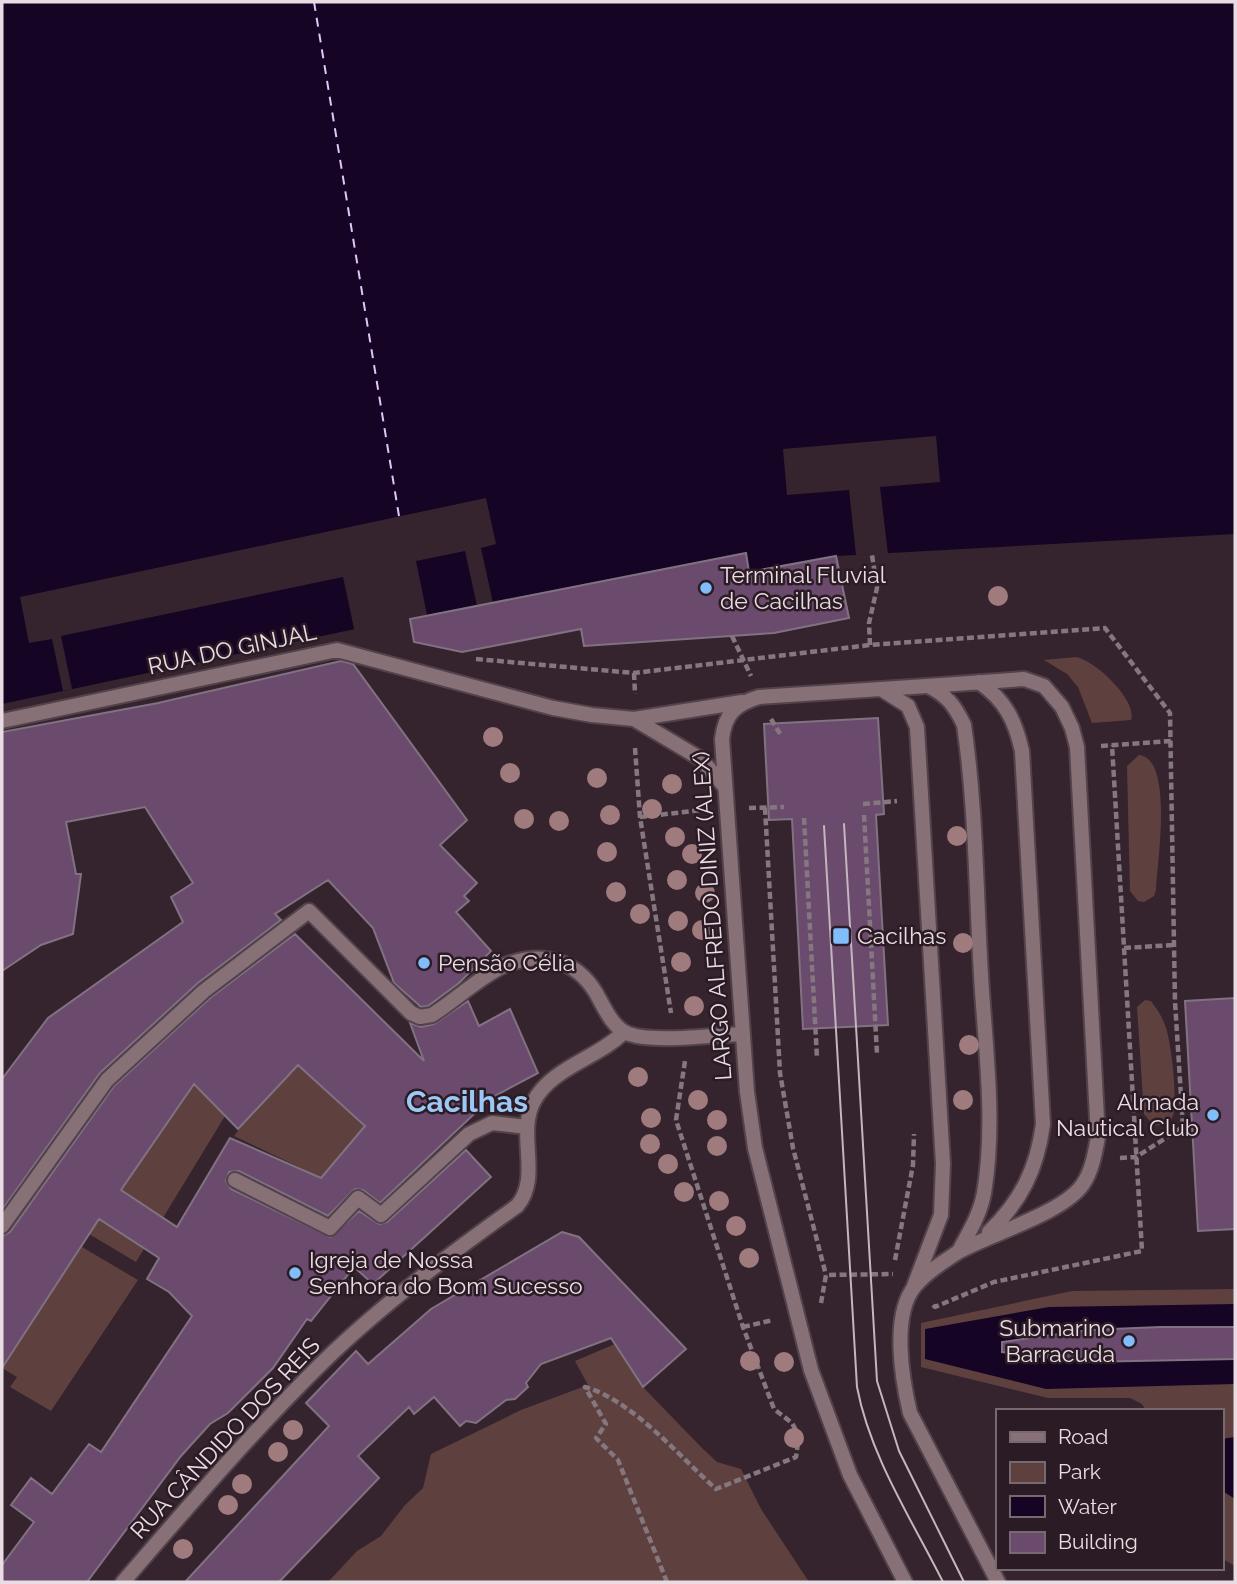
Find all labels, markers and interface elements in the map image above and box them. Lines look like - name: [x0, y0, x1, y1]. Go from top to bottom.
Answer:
- place label: Terminal Fluvial de Cacilhas: [720, 561, 887, 614]
- marker: Terminal Fluvial de Cacilhas: [698, 580, 714, 596]
- street label: RUA DO GINJAL: [145, 617, 319, 680]
- street label: LARGO ALFREDO DINIZ (ALEX): [687, 751, 736, 1081]
- place label: Cacilhas: [857, 922, 946, 949]
- marker: Cacilhas: [831, 926, 851, 946]
- place label: Pensão Célia: [438, 949, 575, 976]
- marker: Pensão Célia: [416, 955, 432, 971]
- district label: Cacilhas: [406, 1084, 528, 1119]
- place label: Almada Nautical Club: [1056, 1088, 1199, 1141]
- marker: Almada Nautical Club: [1205, 1107, 1221, 1123]
- place label: Igreja de Nossa Senhora do Bom Sucesso: [309, 1246, 583, 1299]
- marker: Igreja de Nossa Senhora do Bom Sucesso: [287, 1265, 303, 1281]
- place label: Submarino Barracuda: [999, 1314, 1115, 1367]
- street label: RUA CÂNDIDO DOS REIS: [124, 1331, 325, 1544]
- marker: Submarino Barracuda: [1121, 1333, 1137, 1349]
- legend: [996, 1409, 1223, 1570]
- text: Road: [1058, 1424, 1108, 1449]
- text: Park: [1058, 1459, 1101, 1484]
- text: Water: [1058, 1494, 1117, 1519]
- text: Building: [1058, 1529, 1138, 1554]

